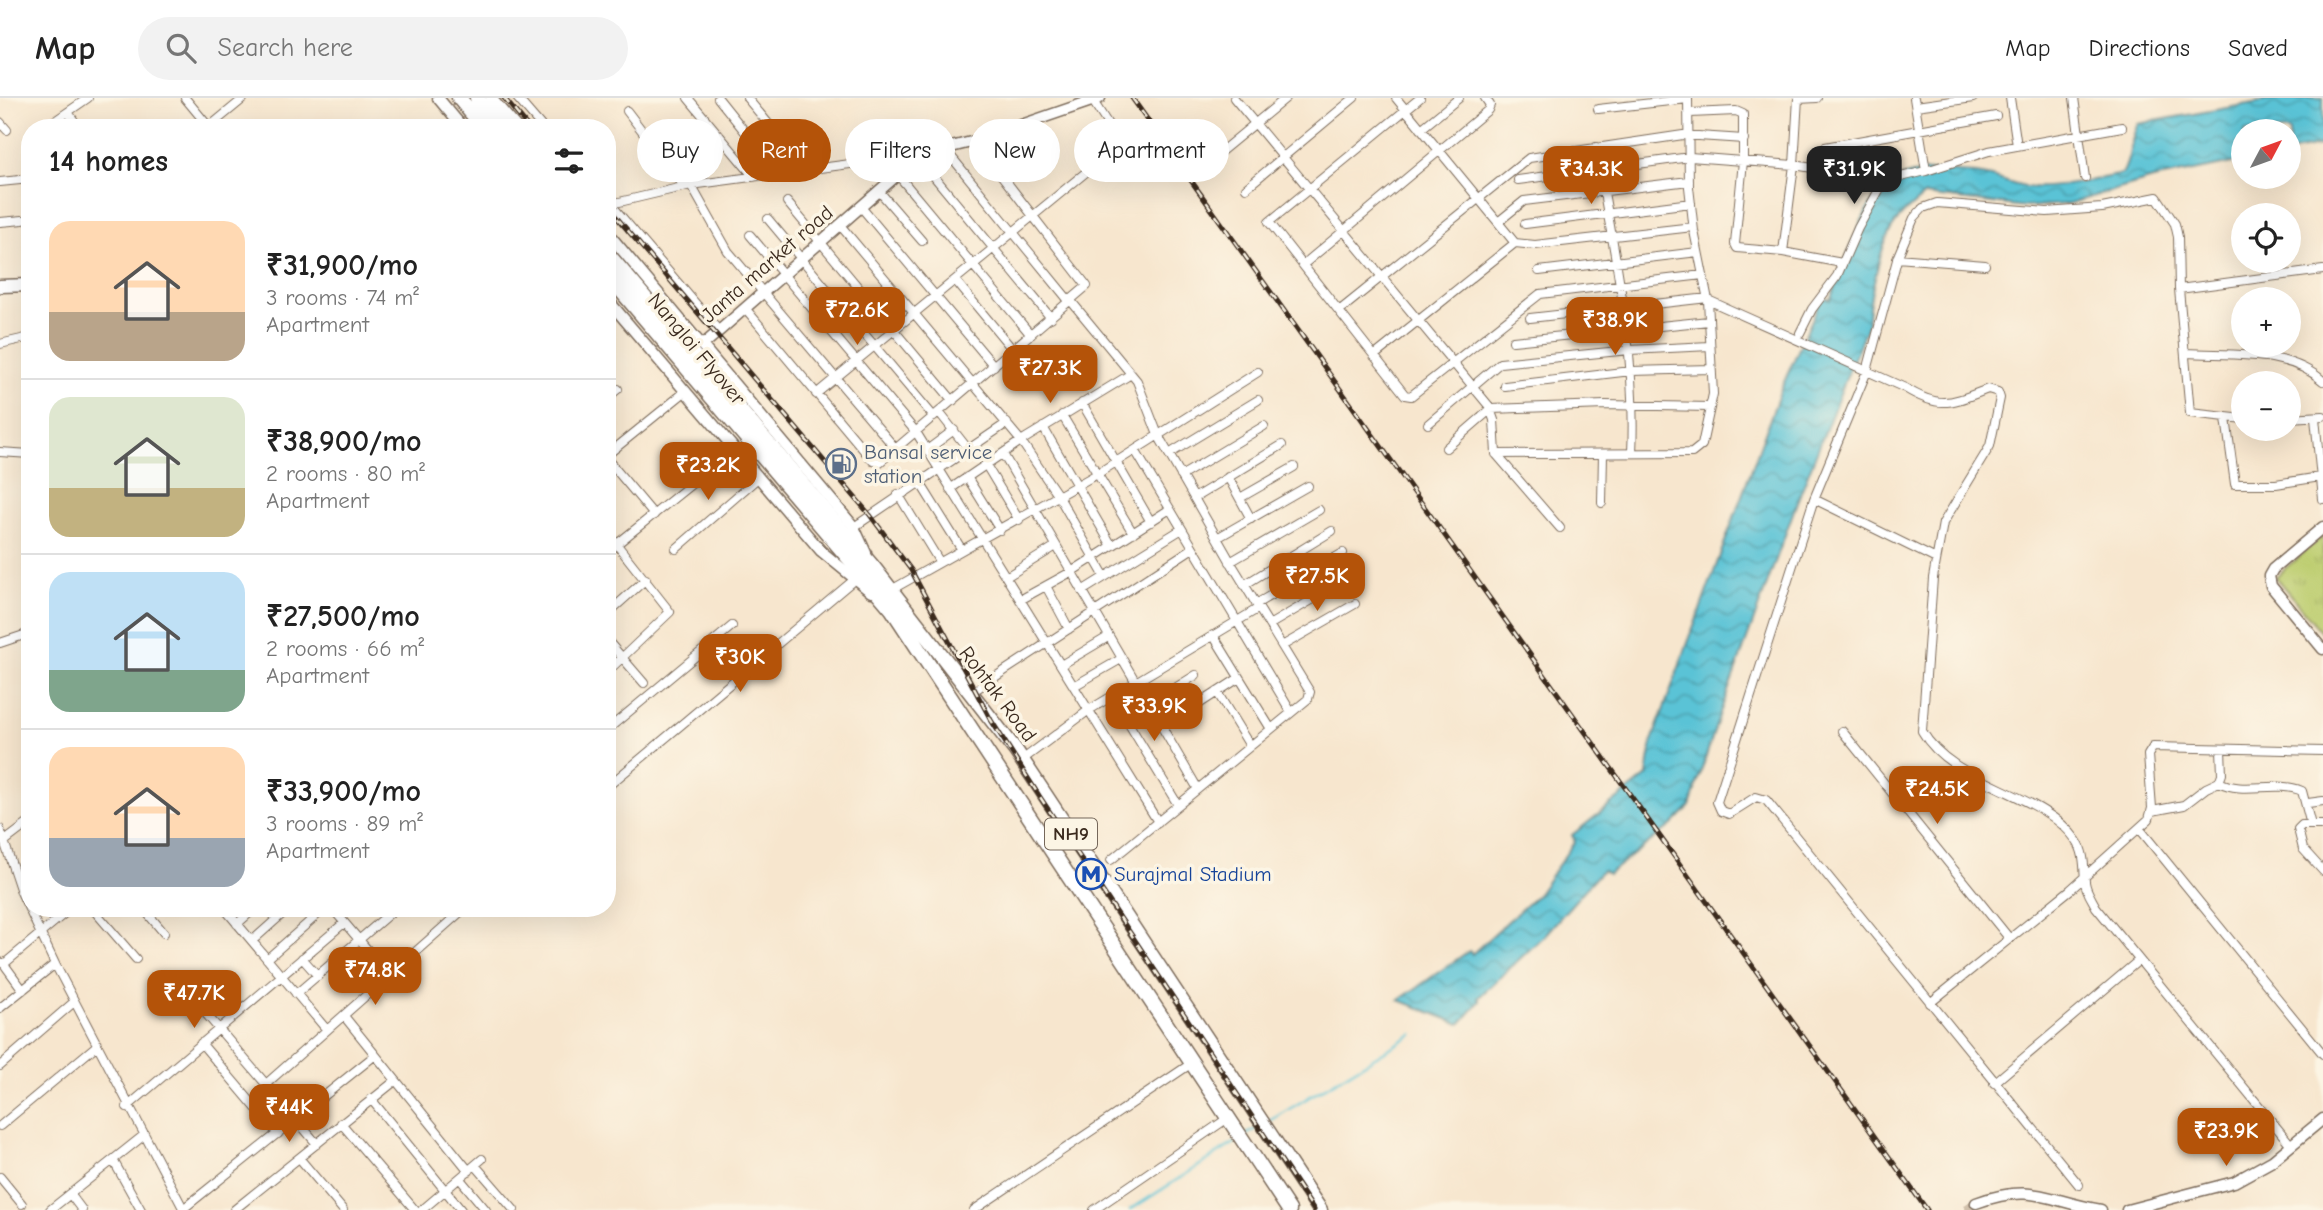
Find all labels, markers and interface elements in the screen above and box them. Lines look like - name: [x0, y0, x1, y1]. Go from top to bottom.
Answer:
- search box: [138, 17, 628, 80]
- text: Map: [35, 29, 96, 67]
- icon: search: [162, 29, 200, 67]
- text: Search here: [218, 33, 353, 63]
- text: Map: [2005, 34, 2051, 62]
- text: Directions: [2089, 34, 2190, 62]
- text: Saved: [2228, 34, 2288, 62]
- chip: Buy: [637, 119, 723, 182]
- chip: Rent: [737, 119, 831, 182]
- chip: Filters: [845, 119, 955, 182]
- chip: New: [969, 119, 1060, 182]
- chip: Apartment: [1074, 119, 1229, 182]
- north arrow: [2231, 119, 2301, 189]
- map controls: [2231, 119, 2301, 441]
- icon: filters: [550, 142, 588, 180]
- text: 14 homes: [49, 144, 168, 179]
- pin: ₹34.3K: [1534, 146, 1648, 206]
- pin: ₹31.9K: [1797, 146, 1911, 206]
- text: ₹34.3K: [1559, 155, 1623, 182]
- text: ₹31.9K: [1823, 155, 1885, 182]
- street label: Janta market road: [696, 200, 838, 328]
- button: locate: [2231, 203, 2301, 273]
- text: ₹31,900/mo: [266, 248, 418, 283]
- icon: home: [105, 249, 189, 333]
- text: 3 rooms · 74 m²: [266, 284, 419, 311]
- button: +: [2231, 287, 2301, 357]
- street label: Nangloi Flyover: [643, 288, 751, 410]
- pin: ₹72.6K: [800, 288, 914, 347]
- text: ₹72.6K: [825, 296, 889, 323]
- pin: ₹38.9K: [1558, 298, 1672, 357]
- text: ₹38.9K: [1582, 306, 1648, 333]
- text: Apartment: [266, 311, 369, 338]
- pin: ₹27.3K: [993, 345, 1107, 405]
- text: ₹27.3K: [1018, 354, 1082, 381]
- button: −: [2231, 371, 2301, 441]
- text: ₹38,900/mo: [266, 424, 422, 459]
- icon: home: [105, 425, 189, 509]
- place label: Bansal service station: [864, 440, 992, 488]
- pin: ₹23.2K: [651, 442, 765, 502]
- fuel station icon: Bansal service station: [824, 447, 858, 481]
- text: ₹23.2K: [676, 451, 740, 478]
- text: 2 rooms · 80 m²: [266, 460, 425, 487]
- text: Apartment: [266, 487, 369, 514]
- pin: ₹27.5K: [1260, 554, 1374, 613]
- text: ₹27.5K: [1285, 562, 1349, 589]
- text: ₹27,500/mo: [266, 599, 420, 634]
- icon: home: [105, 600, 189, 684]
- pin: ₹30K: [699, 634, 781, 694]
- text: 2 rooms · 66 m²: [266, 635, 424, 662]
- street label: Rohtak Road: [954, 641, 1042, 747]
- text: ₹30K: [715, 643, 765, 670]
- text: Apartment: [266, 662, 369, 689]
- pin: ₹33.9K: [1097, 684, 1211, 743]
- text: ₹33.9K: [1122, 692, 1186, 719]
- pin: ₹24.5K: [1880, 766, 1994, 826]
- text: ₹33,900/mo: [266, 774, 421, 809]
- icon: home: [105, 775, 189, 859]
- text: ₹24.5K: [1905, 775, 1969, 802]
- text: 3 rooms · 89 m²: [266, 810, 423, 837]
- road number: NH9: [1045, 818, 1097, 849]
- text: Apartment: [266, 837, 369, 864]
- metro station icon: Surajmal Stadium: [1074, 857, 1108, 891]
- place label: Surajmal Stadium: [1114, 862, 1272, 886]
- pin: ₹74.8K: [318, 948, 432, 1007]
- text: ₹74.8K: [344, 956, 406, 983]
- pin: ₹47.7K: [137, 970, 251, 1030]
- text: ₹47.7K: [163, 979, 225, 1006]
- pin: ₹44K: [248, 1084, 330, 1144]
- text: ₹44K: [265, 1093, 313, 1120]
- pin: ₹23.9K: [2169, 1108, 2283, 1168]
- text: ₹23.9K: [2193, 1117, 2259, 1144]

